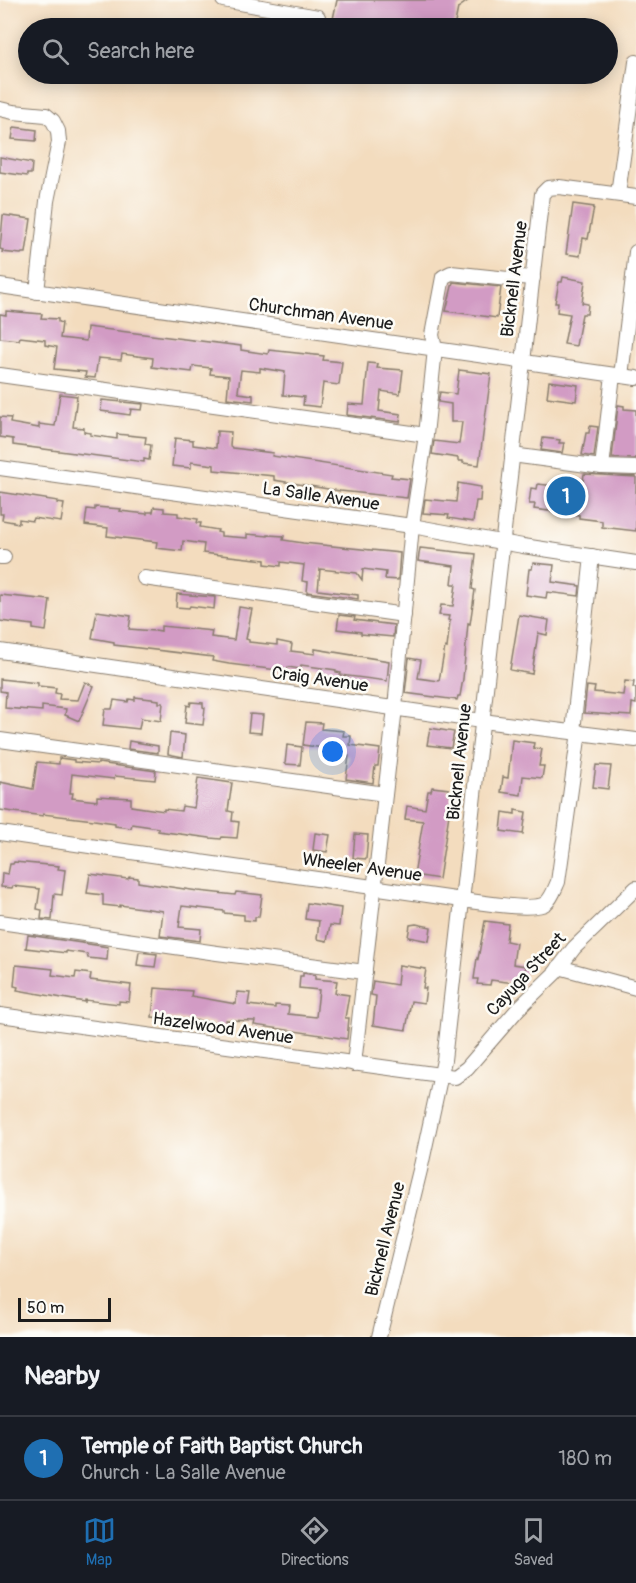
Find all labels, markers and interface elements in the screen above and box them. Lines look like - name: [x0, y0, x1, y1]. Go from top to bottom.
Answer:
- search box: [18, 18, 618, 84]
- icon: search: [39, 35, 72, 68]
- text: Search here: [87, 37, 194, 65]
- street label: Bicknell Avenue: [496, 220, 533, 338]
- street label: Churchman Avenue: [247, 293, 395, 336]
- pin: 1: [546, 474, 586, 518]
- street label: La Salle Avenue: [261, 477, 381, 516]
- street label: Craig Avenue: [270, 661, 370, 698]
- street label: Bicknell Avenue: [442, 703, 477, 821]
- your location: [318, 737, 347, 766]
- street label: Wheeler Avenue: [301, 848, 423, 887]
- street label: Cayuga Street: [482, 927, 572, 1021]
- street label: Hazelwood Avenue: [151, 1007, 295, 1050]
- street label: Bicknell Avenue: [360, 1180, 411, 1299]
- scale bar: [18, 1295, 111, 1322]
- text: 50 m: [27, 1298, 64, 1318]
- text: Nearby: [24, 1360, 100, 1392]
- text: Temple of Faith Baptist Church: [81, 1432, 362, 1460]
- text: 1: [40, 1446, 47, 1471]
- text: 180 m: [558, 1446, 612, 1471]
- text: Church · La Salle Avenue: [81, 1460, 286, 1485]
- tab: Map: [83, 1514, 116, 1570]
- tab: Directions: [281, 1514, 349, 1570]
- tab: Saved: [514, 1514, 553, 1570]

